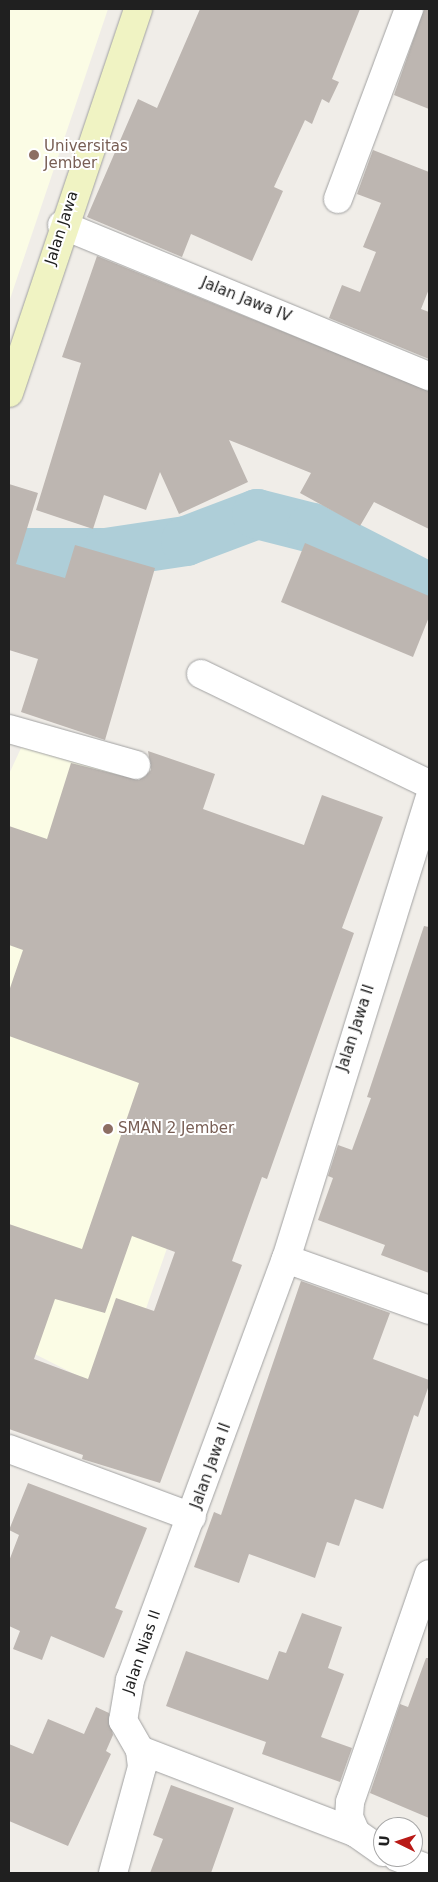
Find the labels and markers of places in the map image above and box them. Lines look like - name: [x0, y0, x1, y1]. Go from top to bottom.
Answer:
- place label: Universitas Jember: [44, 137, 128, 172]
- marker: Universitas Jember: [28, 149, 40, 161]
- place label: SMAN 2 Jember: [118, 1120, 234, 1138]
- marker: SMAN 2 Jember: [102, 1123, 114, 1135]

